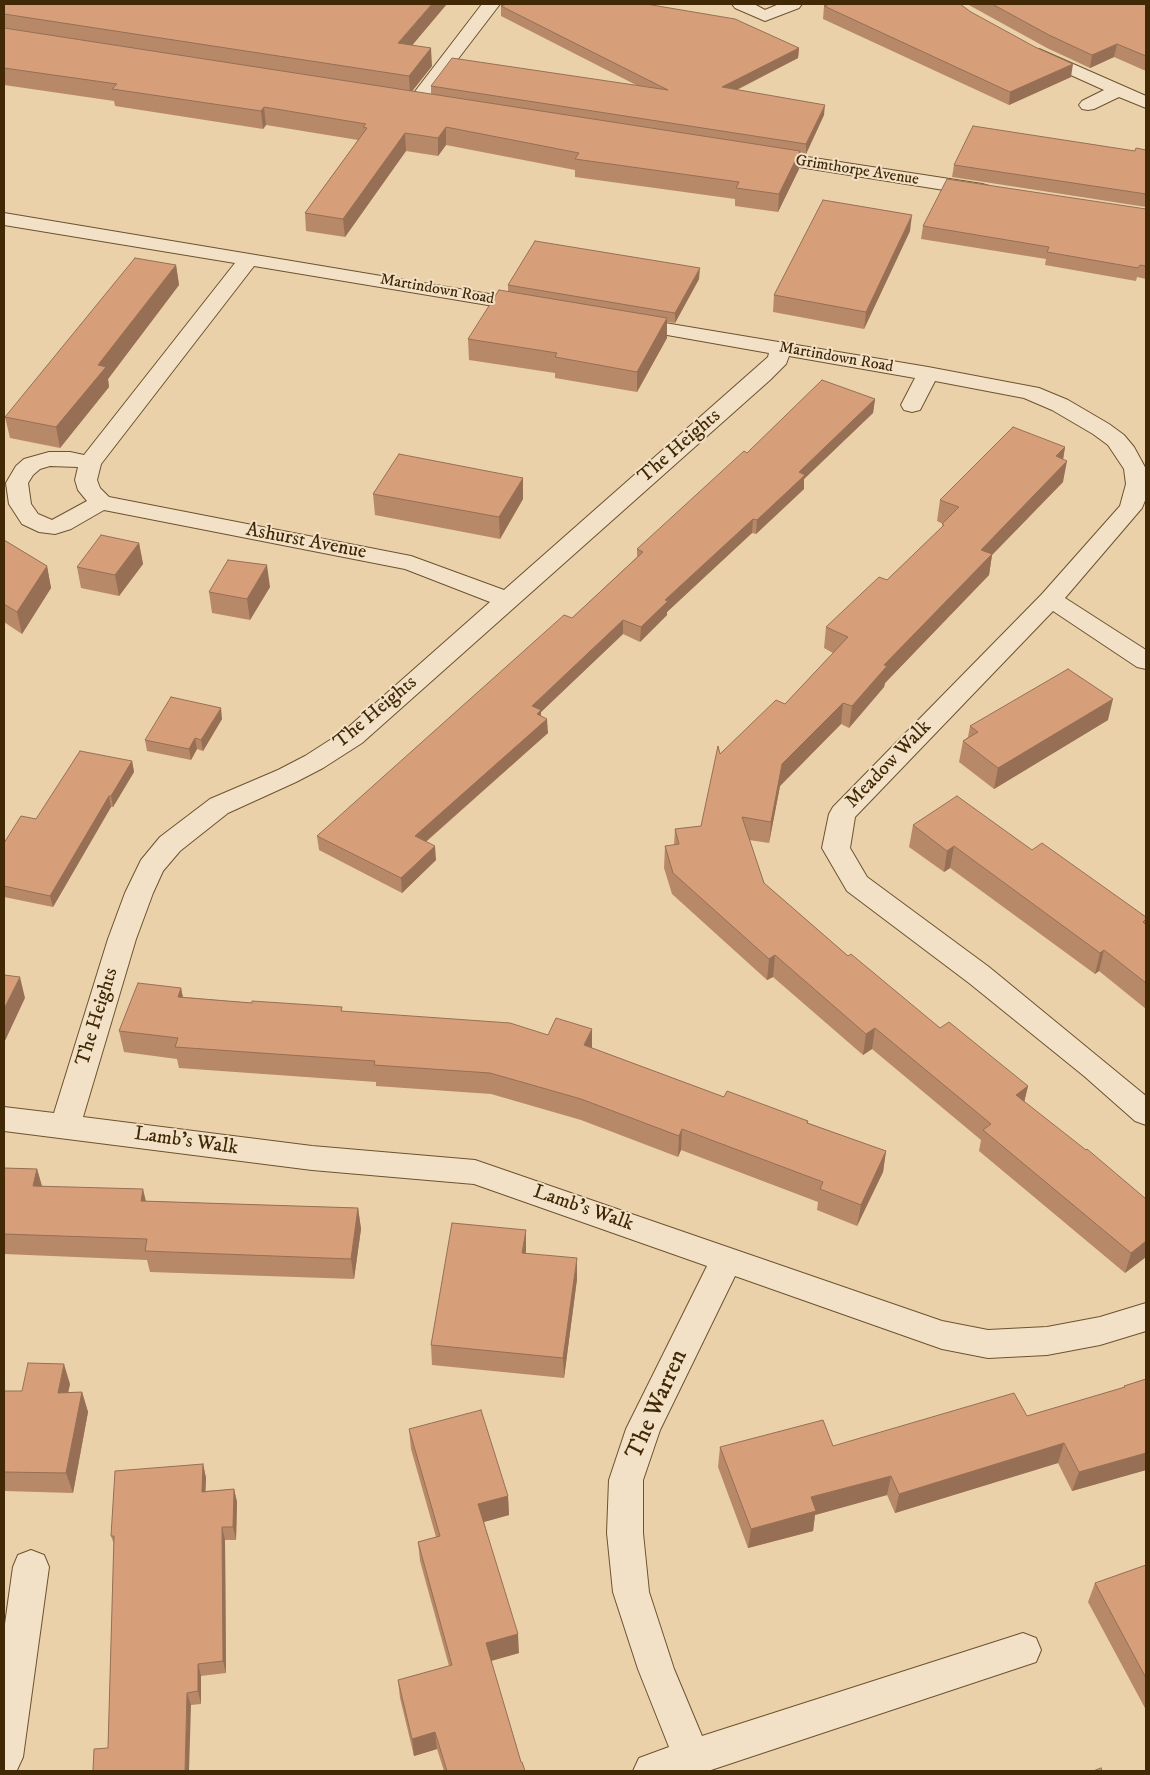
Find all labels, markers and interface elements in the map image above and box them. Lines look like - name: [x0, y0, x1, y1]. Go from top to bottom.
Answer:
- street label: Grimthorpe Avenue: [794, 152, 920, 190]
- street label: Martindown Road: [378, 270, 496, 310]
- street label: Martindown Road: [777, 338, 895, 378]
- street label: The Heights: [634, 405, 726, 489]
- street label: Ashurst Avenue: [244, 519, 368, 565]
- street label: The Heights: [329, 671, 423, 755]
- street label: Meadow Walk: [841, 716, 937, 814]
- street label: The Heights: [72, 965, 124, 1069]
- street label: Lamb's Walk: [133, 1123, 239, 1161]
- street label: Lamb's Walk: [530, 1181, 636, 1237]
- street label: The Warren: [621, 1346, 695, 1464]

